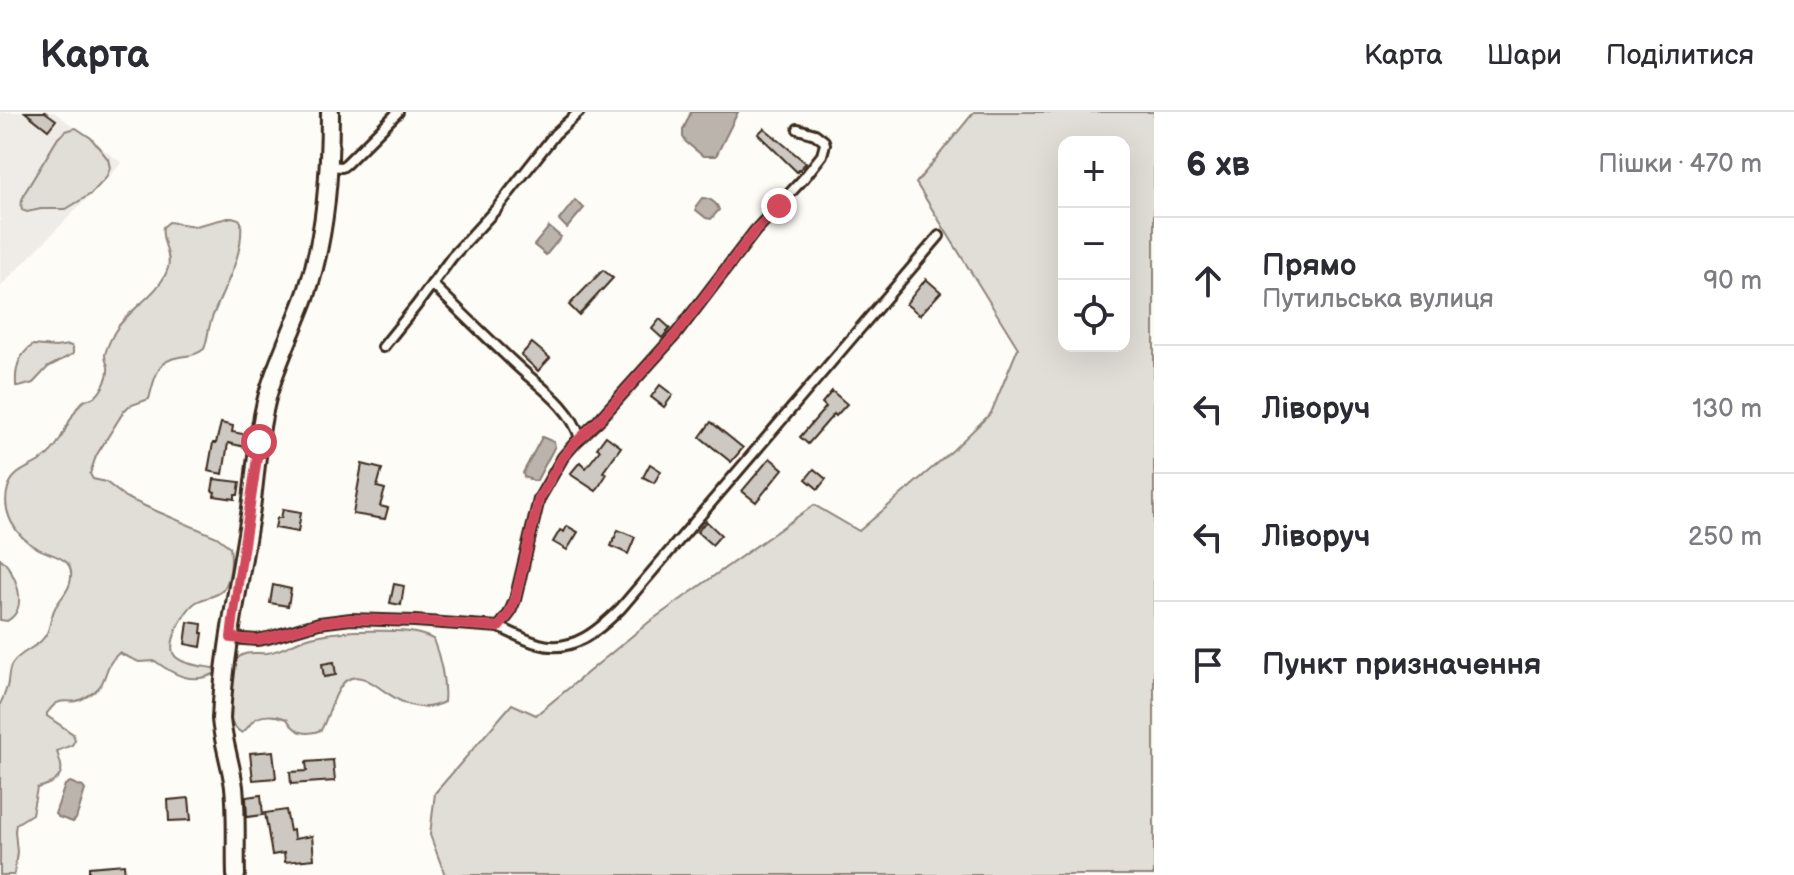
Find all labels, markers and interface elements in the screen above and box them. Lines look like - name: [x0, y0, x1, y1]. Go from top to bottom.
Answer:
- text: Карта: [40, 33, 149, 78]
- text: Карта: [1364, 39, 1443, 72]
- text: Шари: [1487, 39, 1562, 72]
- text: Поділитися: [1606, 39, 1754, 72]
- map controls: [1058, 136, 1130, 352]
- button: +: [1058, 136, 1130, 208]
- text: 6 хв: [1186, 144, 1250, 185]
- text: Пішки · 470 m: [1598, 149, 1762, 180]
- route end: [761, 188, 797, 224]
- button: −: [1058, 208, 1130, 280]
- text: Прямо: [1262, 248, 1356, 284]
- icon: ahead: [1186, 259, 1230, 303]
- text: 90 m: [1703, 266, 1762, 297]
- button: locate: [1058, 280, 1130, 352]
- text: Путильська вулиця: [1262, 284, 1494, 315]
- icon: left: [1186, 387, 1230, 431]
- text: Ліворуч: [1262, 391, 1370, 427]
- text: 130 m: [1692, 394, 1762, 425]
- route start: [241, 424, 277, 460]
- icon: left: [1186, 515, 1230, 559]
- text: Ліворуч: [1262, 519, 1370, 555]
- text: 250 m: [1688, 522, 1762, 553]
- icon: arrive: [1186, 643, 1230, 687]
- text: Пункт призначення: [1262, 647, 1541, 683]

